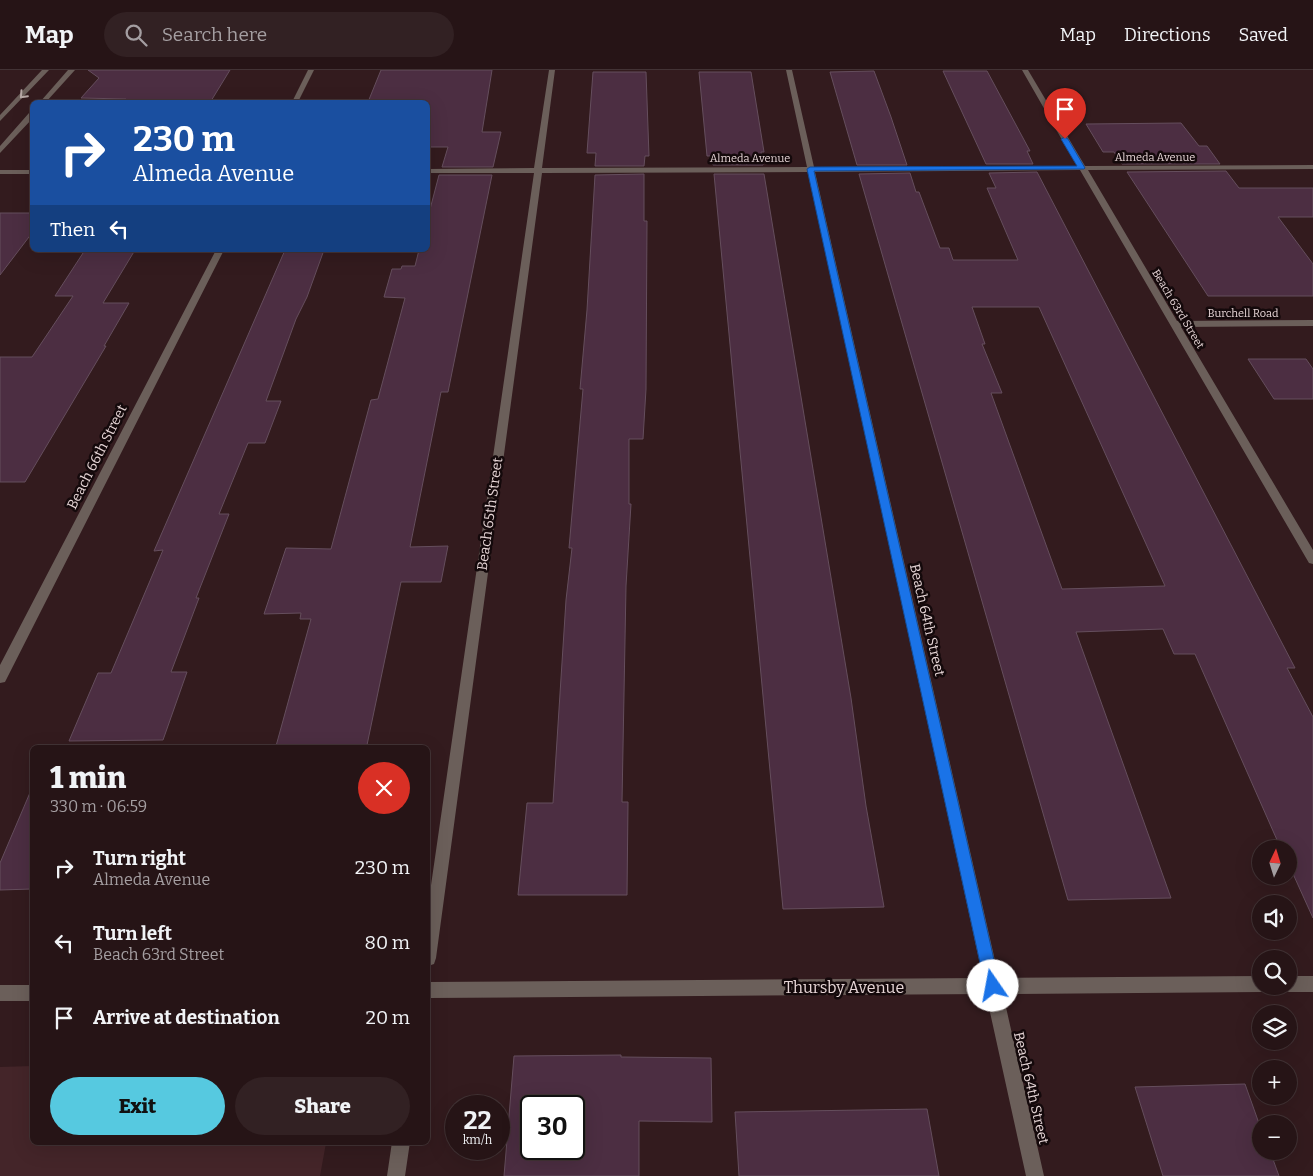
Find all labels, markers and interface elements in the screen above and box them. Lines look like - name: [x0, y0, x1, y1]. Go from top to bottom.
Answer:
- search box: [104, 12, 454, 57]
- text: Map: [25, 21, 74, 49]
- icon: search: [122, 21, 150, 49]
- text: Search here: [162, 23, 267, 46]
- text: Map: [1060, 24, 1096, 46]
- text: Directions: [1124, 24, 1211, 46]
- text: Saved: [1239, 24, 1288, 46]
- pin: [1044, 88, 1086, 139]
- one-way arrow: [20, 89, 29, 98]
- icon: arrive: [1051, 95, 1079, 123]
- text: 230 m: [133, 118, 235, 160]
- icon: right: [50, 120, 115, 185]
- street label: Almeda Avenue: [1115, 151, 1195, 164]
- street label: Almeda Avenue: [710, 152, 790, 165]
- text: Almeda Avenue: [133, 160, 294, 187]
- icon: left: [105, 215, 133, 243]
- text: Then: [50, 218, 95, 241]
- street label: Beach 63rd Street: [1149, 267, 1207, 351]
- street label: Burchell Road: [1207, 307, 1279, 320]
- street label: Beach 66th Street: [63, 402, 131, 512]
- street label: Beach 65th Street: [474, 456, 506, 572]
- street label: Beach 64th Street: [906, 562, 948, 678]
- text: 1 min: [50, 760, 126, 796]
- button: close: [358, 762, 410, 814]
- text: 330 m · 06:59: [50, 797, 147, 816]
- north arrow: [1252, 840, 1298, 885]
- map controls: [1252, 840, 1297, 1160]
- text: Turn right: [93, 847, 186, 870]
- icon: right: [50, 854, 78, 882]
- text: 230 m: [355, 856, 410, 879]
- text: Almeda Avenue: [93, 870, 210, 889]
- button: sound: [1252, 895, 1297, 940]
- text: Turn left: [93, 922, 172, 945]
- icon: left: [50, 929, 78, 957]
- text: 80 m: [364, 931, 410, 954]
- text: Beach 63rd Street: [93, 945, 224, 964]
- button: search: [1252, 950, 1297, 995]
- position arrow: [966, 959, 1018, 1011]
- street label: Thursby Avenue: [784, 978, 904, 997]
- icon: arrive: [50, 1004, 78, 1032]
- button: layers: [1252, 1005, 1297, 1050]
- text: Arrive at destination: [93, 1006, 280, 1029]
- text: 20 m: [366, 1006, 410, 1029]
- street label: Beach 64th Street: [1010, 1030, 1052, 1146]
- button: +: [1252, 1060, 1297, 1105]
- button: Exit: [50, 1077, 225, 1135]
- button: Share: [235, 1077, 410, 1135]
- speed limit sign: 30: [520, 1095, 585, 1160]
- text: 22: [463, 1106, 492, 1136]
- button: −: [1252, 1115, 1297, 1160]
- text: km/h: [463, 1133, 492, 1147]

